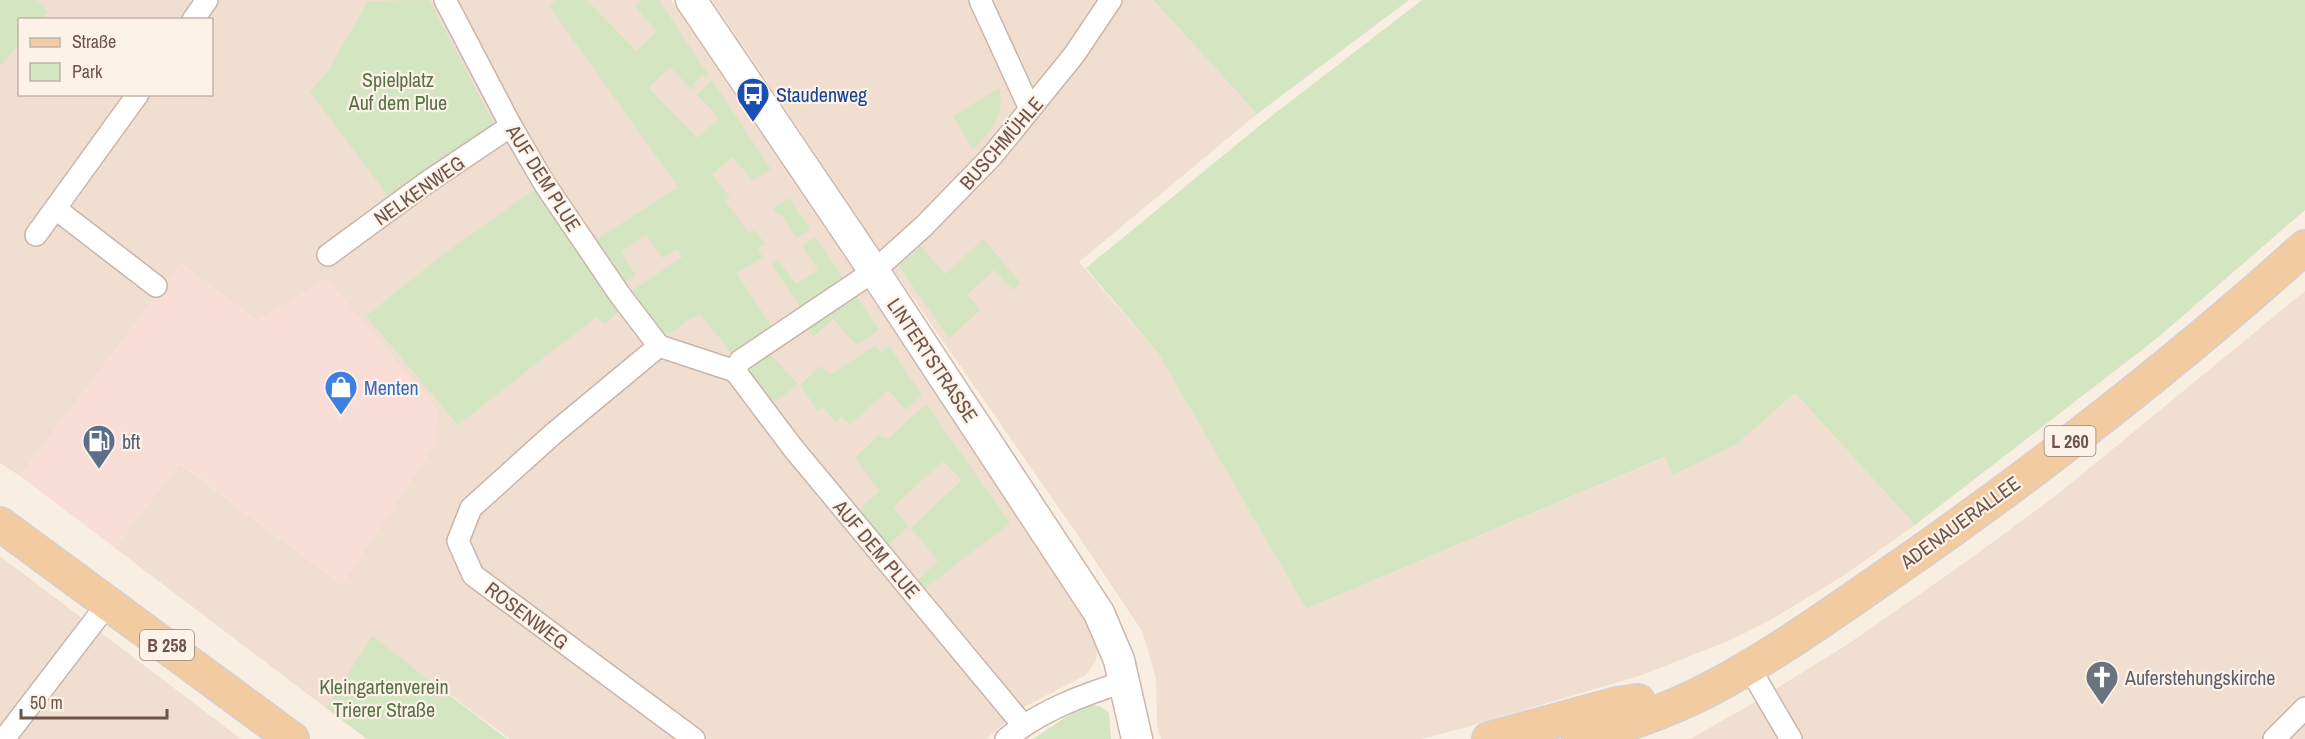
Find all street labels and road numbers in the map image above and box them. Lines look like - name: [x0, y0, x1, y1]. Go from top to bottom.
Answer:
- street label: BUSCHMÜHLE: [953, 91, 1049, 195]
- street label: AUF DEM PLUE: [500, 119, 588, 237]
- street label: NELKENWEG: [368, 149, 470, 231]
- street label: LINTERTSTRASSE: [881, 293, 985, 427]
- road number: L 260: [2044, 426, 2096, 456]
- street label: ADENAUERALLEE: [1894, 469, 2025, 575]
- street label: AUF DEM PLUE: [827, 493, 926, 604]
- street label: ROSENWEG: [480, 575, 574, 655]
- road number: B 258: [140, 630, 194, 660]

